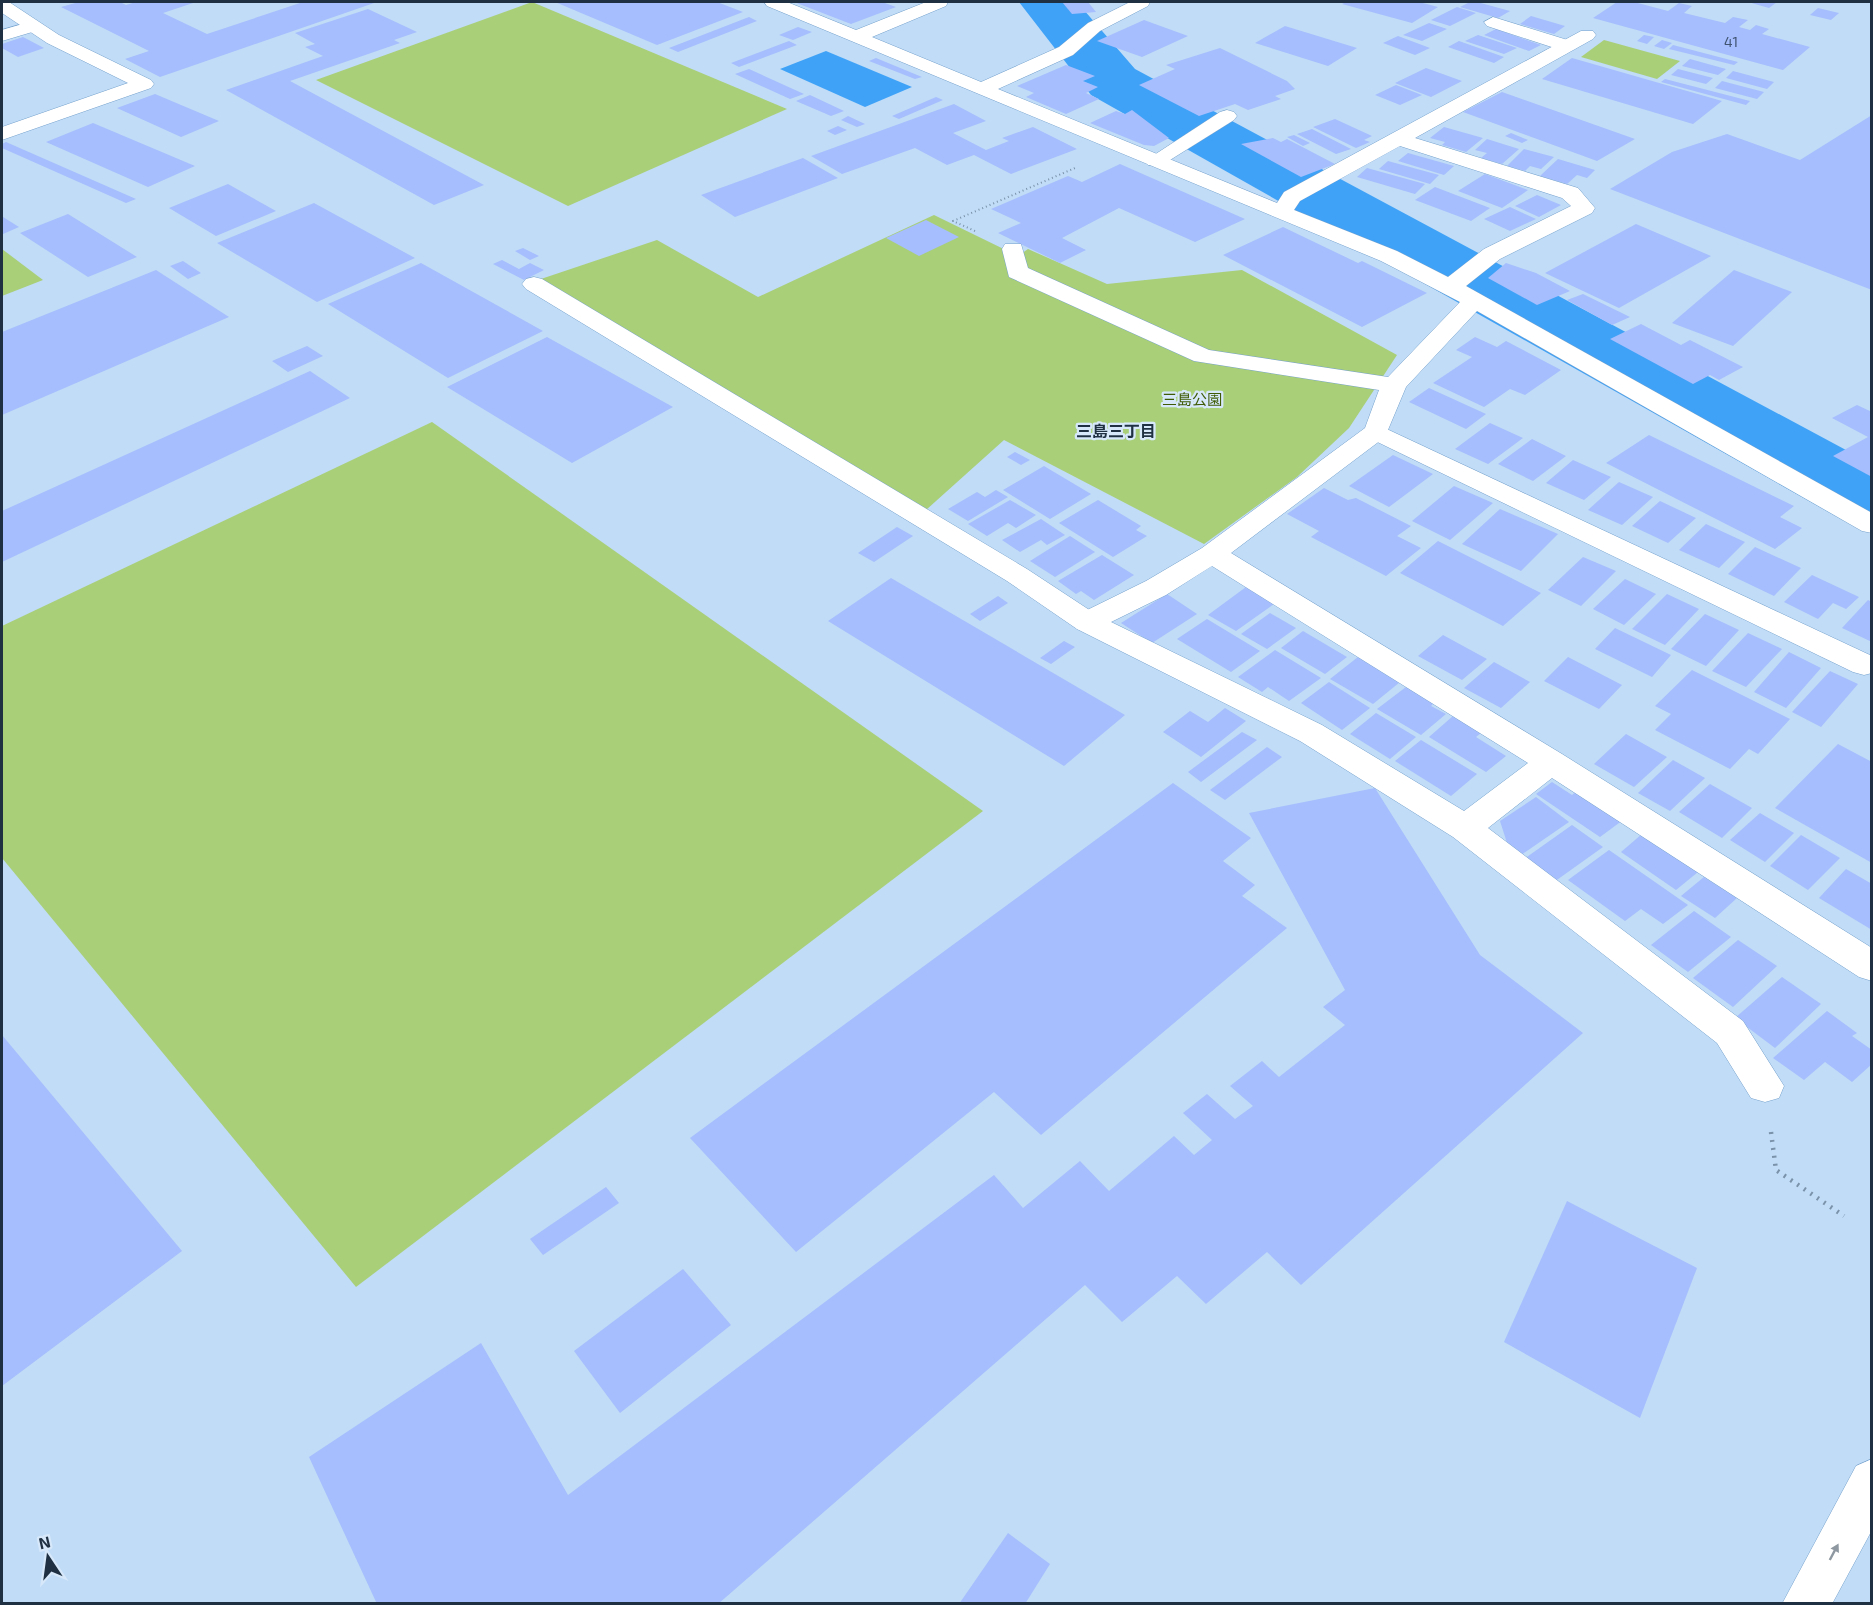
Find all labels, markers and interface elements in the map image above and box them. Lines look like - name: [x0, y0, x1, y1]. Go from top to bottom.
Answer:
- house number: 41: [1724, 33, 1738, 50]
- park label: 三島公園: [1162, 390, 1222, 408]
- district label: 三島三丁目: [1076, 421, 1156, 440]
- north arrow: [18, 1527, 78, 1587]
- text: N: [37, 1531, 52, 1552]
- one-way arrow: [1829, 1543, 1839, 1560]

